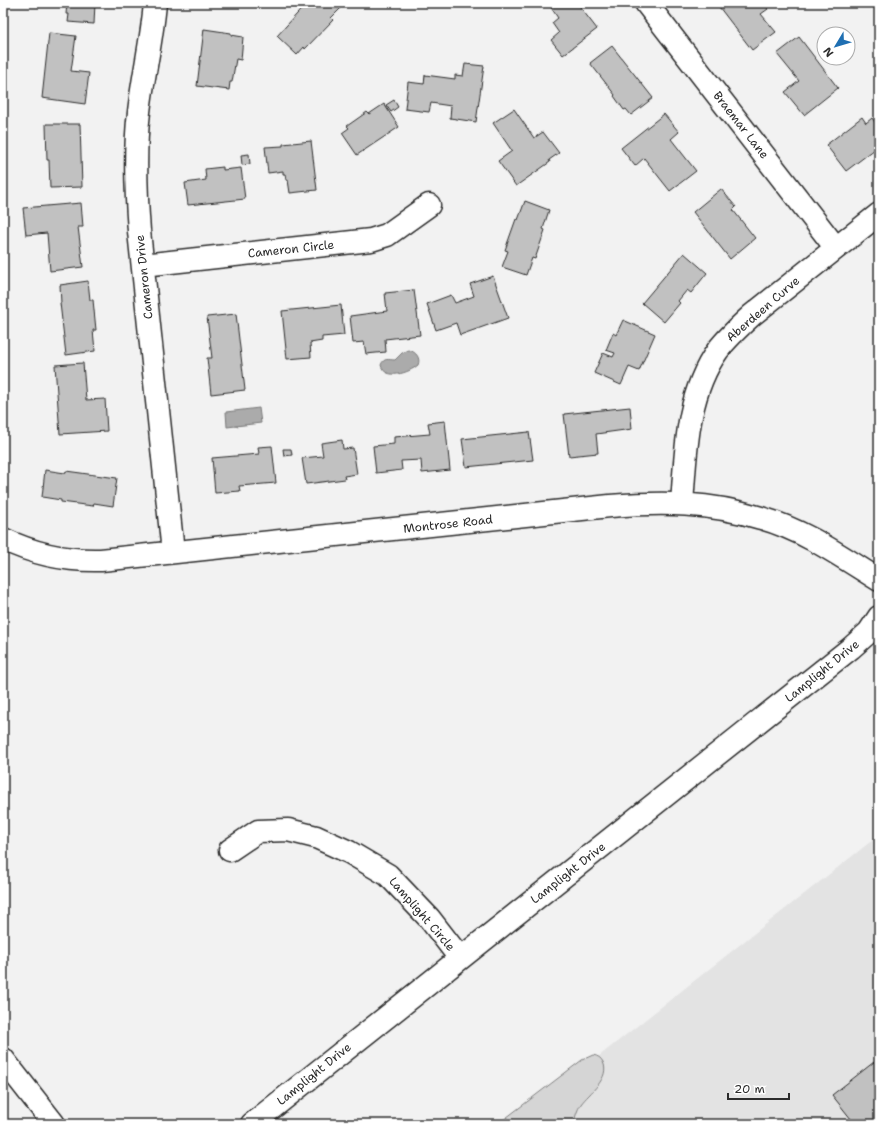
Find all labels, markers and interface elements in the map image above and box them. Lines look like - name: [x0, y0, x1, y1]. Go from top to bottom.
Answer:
- north arrow: [816, 26, 856, 66]
- text: N: [820, 44, 837, 60]
- street label: Braemar Lane: [710, 88, 772, 162]
- street label: Cameron Drive: [132, 234, 156, 320]
- street label: Cameron Circle: [247, 236, 335, 261]
- street label: Aberdeen Curve: [723, 273, 803, 345]
- street label: Montrose Road: [402, 511, 494, 537]
- street label: Lamplight Drive: [782, 636, 863, 706]
- street label: Lamplight Drive: [527, 839, 609, 907]
- street label: Lamplight Circle: [385, 874, 459, 955]
- street label: Lamplight Drive: [274, 1039, 355, 1109]
- scale bar: [728, 1075, 789, 1101]
- text: 20 m: [734, 1081, 765, 1097]

